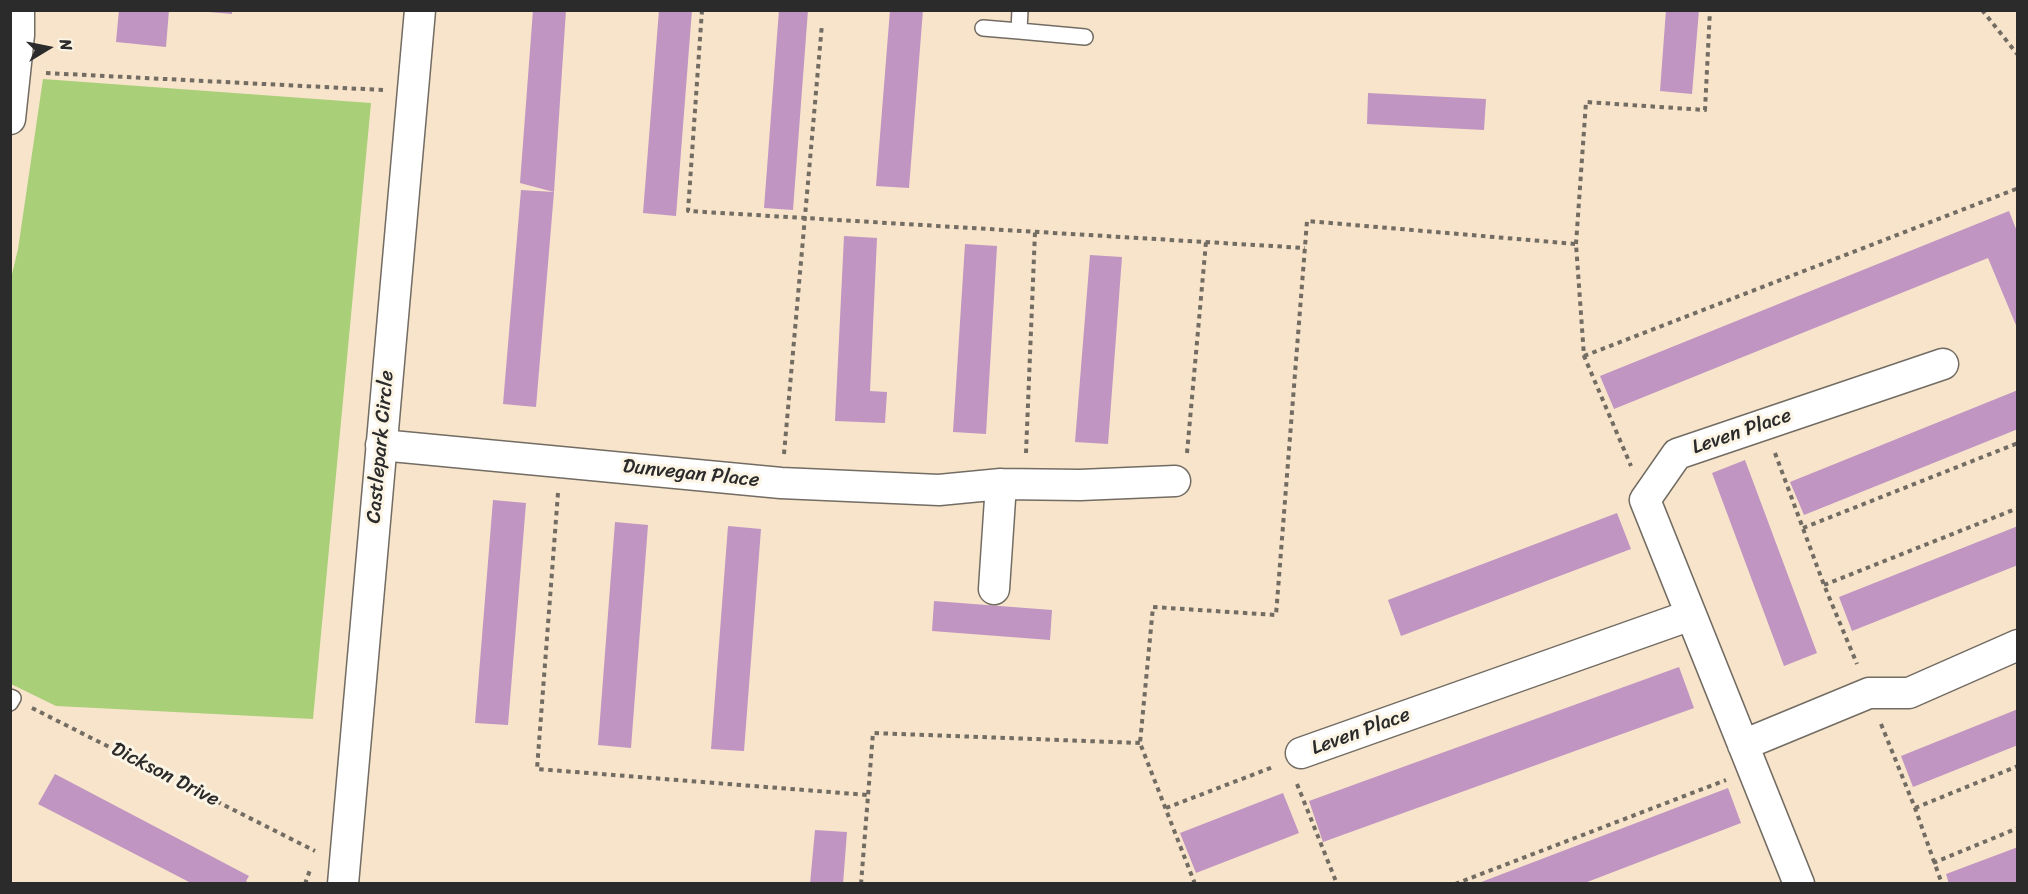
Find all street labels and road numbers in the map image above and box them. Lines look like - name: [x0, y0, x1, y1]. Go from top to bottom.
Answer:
- street label: Castlepark Circle: [362, 370, 400, 524]
- street label: Leven Place: [1689, 404, 1795, 460]
- street label: Dunvegan Place: [621, 455, 761, 493]
- street label: Leven Place: [1308, 703, 1414, 761]
- street label: Dickson Drive: [107, 738, 223, 812]

